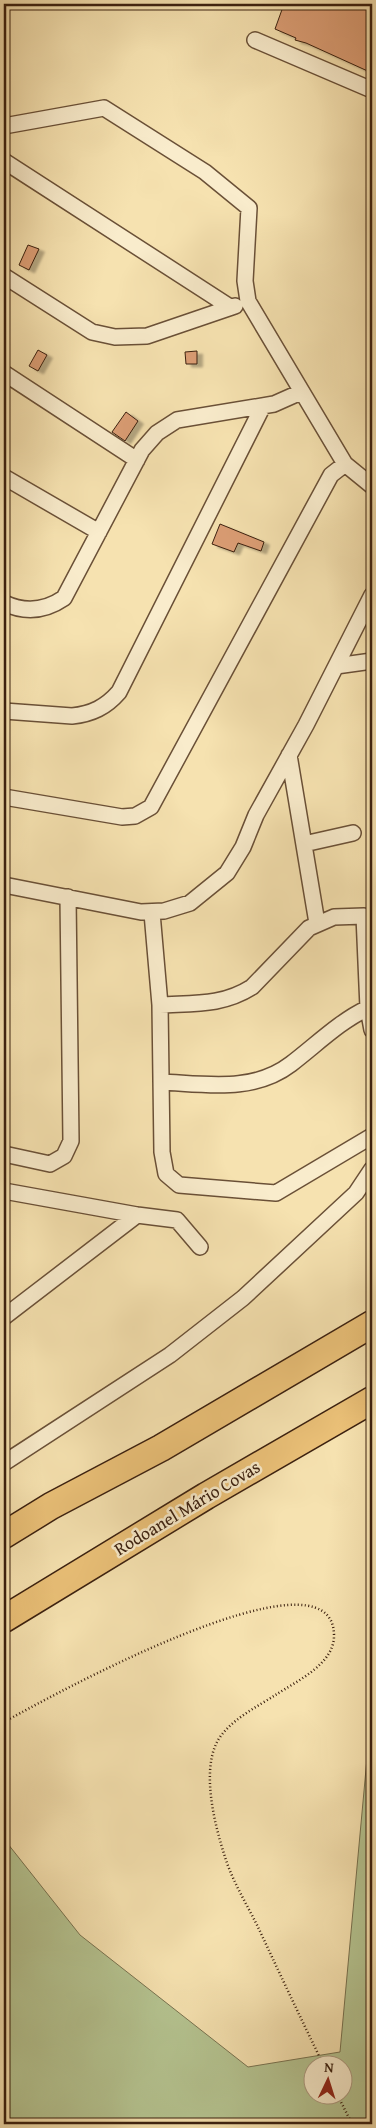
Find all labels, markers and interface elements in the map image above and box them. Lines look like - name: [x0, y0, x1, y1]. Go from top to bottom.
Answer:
- street label: Rodoanel Mário Covas: [109, 1453, 265, 1562]
- north arrow: [304, 2056, 354, 2106]
- text: N: [324, 2057, 335, 2077]

